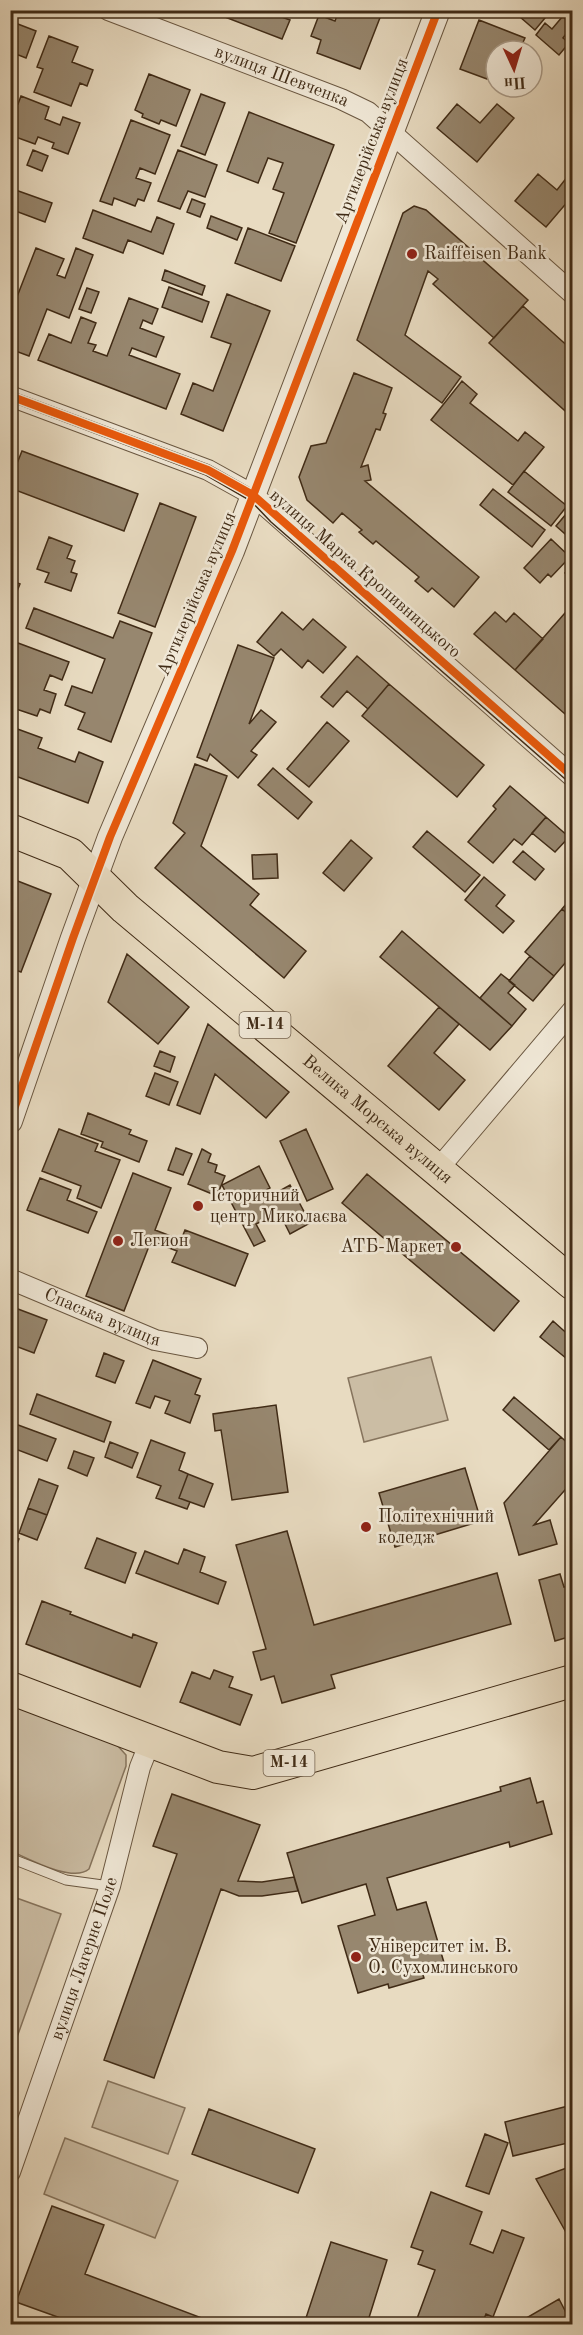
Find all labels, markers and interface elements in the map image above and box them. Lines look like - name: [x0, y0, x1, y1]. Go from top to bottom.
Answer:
- north arrow: [484, 39, 544, 99]
- street label: вулиця Шевченка: [212, 43, 352, 110]
- street label: Артилерійська вулиця: [332, 56, 412, 226]
- text: Пн: [503, 73, 526, 91]
- place label: Raiffeisen Bank: [424, 245, 547, 263]
- marker: Raiffeisen Bank: [405, 247, 419, 261]
- street label: вулиця Марка Кропивницького: [266, 486, 464, 662]
- street label: Артилерійська вулиця: [154, 510, 240, 678]
- road number: М-14: [240, 1012, 290, 1038]
- street label: Велика Морська вулиця: [299, 1052, 456, 1187]
- place label: Історичний центр Миколаєва: [210, 1187, 347, 1226]
- marker: Історичний центр Миколаєва: [191, 1199, 205, 1213]
- place label: Легион: [130, 1232, 189, 1250]
- marker: Легион: [111, 1234, 125, 1248]
- place label: АТБ-Маркет: [340, 1238, 444, 1256]
- marker: АТБ-Маркет: [449, 1240, 463, 1254]
- street label: Спаська вулиця: [41, 1285, 161, 1350]
- place label: Політехнічний коледж: [378, 1508, 494, 1547]
- marker: Політехнічний коледж: [359, 1520, 373, 1534]
- road number: М-14: [264, 1750, 314, 1776]
- street label: вулиця Лагерне Поле: [48, 1875, 121, 2043]
- place label: Університет ім. В. О. Сухомлинського: [368, 1938, 518, 1977]
- marker: Університет ім. В. О. Сухомлинського: [349, 1950, 363, 1964]

